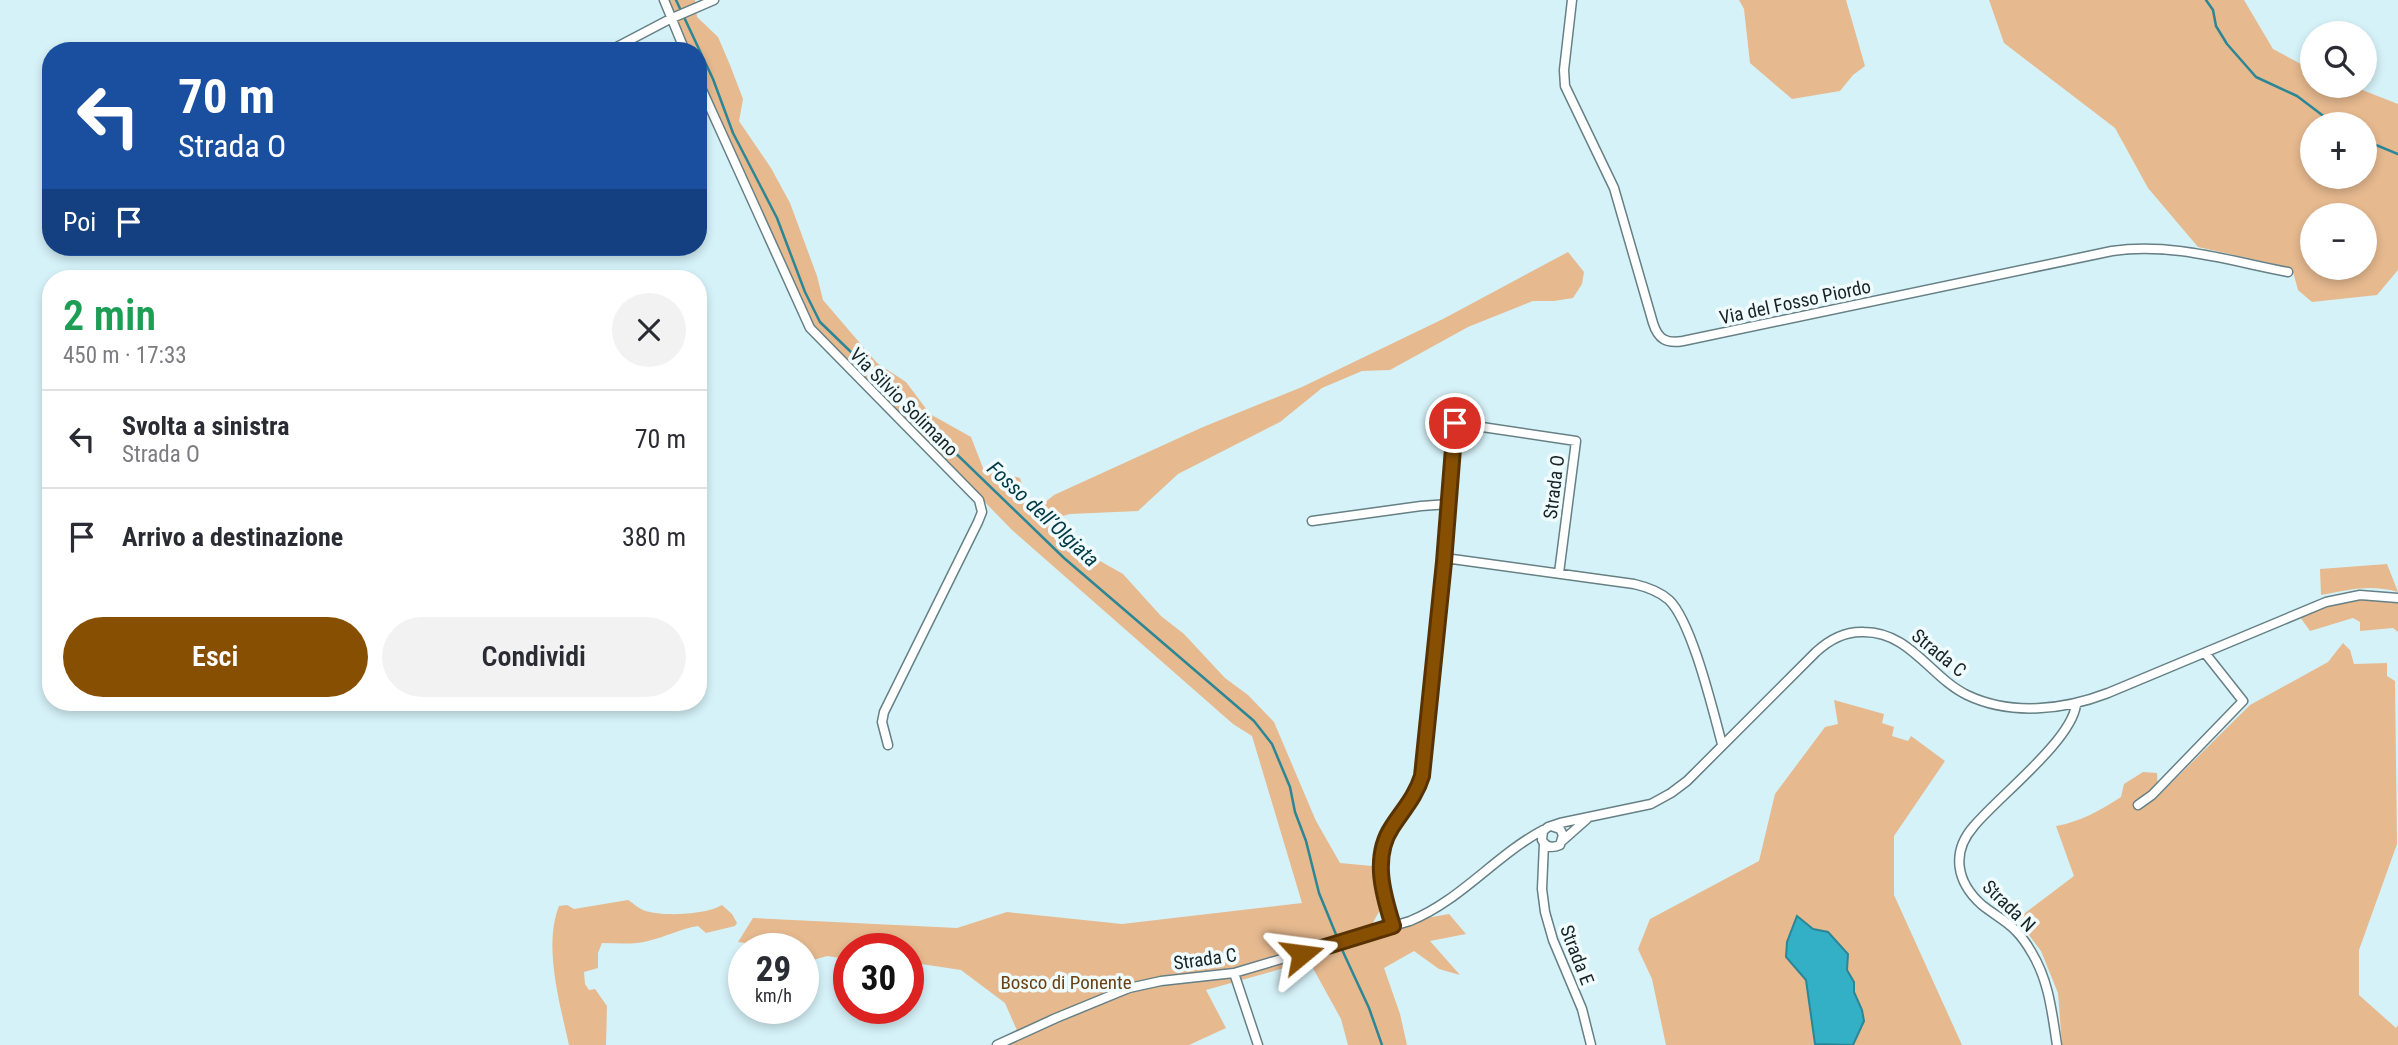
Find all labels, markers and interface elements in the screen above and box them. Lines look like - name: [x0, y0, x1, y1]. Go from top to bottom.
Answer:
- map controls: [2300, 21, 2377, 280]
- button: search: [2300, 21, 2377, 98]
- text: 70 m: [178, 68, 275, 125]
- icon: left: [63, 70, 154, 161]
- button: +: [2300, 112, 2377, 189]
- text: Strada O: [178, 127, 286, 165]
- icon: arrive: [110, 203, 148, 241]
- button: −: [2300, 203, 2377, 280]
- text: Poi: [63, 207, 96, 237]
- street label: Via del Fosso Piordo: [1717, 275, 1873, 329]
- text: 2 min: [63, 291, 156, 340]
- button: close: [612, 293, 686, 367]
- text: 450 m · 17:33: [63, 342, 187, 369]
- street label: Via Silvio Solimano: [845, 343, 963, 461]
- pin: [1425, 393, 1485, 453]
- icon: arrive: [1436, 404, 1474, 442]
- text: Svolta a sinistra: [122, 411, 289, 441]
- icon: left: [63, 420, 101, 458]
- text: 70 m: [635, 424, 686, 454]
- text: Strada O: [122, 441, 200, 468]
- street label: Strada O: [1539, 454, 1569, 520]
- water label: Fosso dell’Olgiata: [982, 456, 1104, 572]
- icon: arrive: [63, 518, 101, 556]
- text: Arrivo a destinazione: [122, 522, 343, 552]
- text: 380 m: [622, 522, 686, 552]
- button: Esci: [63, 617, 368, 697]
- button: Condividi: [382, 617, 686, 697]
- street label: Strada C: [1907, 624, 1971, 682]
- street label: Strada N: [1978, 875, 2040, 937]
- position arrow: [1265, 917, 1339, 991]
- street label: Strada E: [1555, 922, 1599, 988]
- speed limit sign: 30: [833, 933, 924, 1024]
- street label: Strada C: [1172, 943, 1238, 975]
- text: 29: [756, 949, 791, 990]
- park label: Bosco di Ponente: [1000, 971, 1132, 994]
- text: km/h: [755, 985, 792, 1006]

